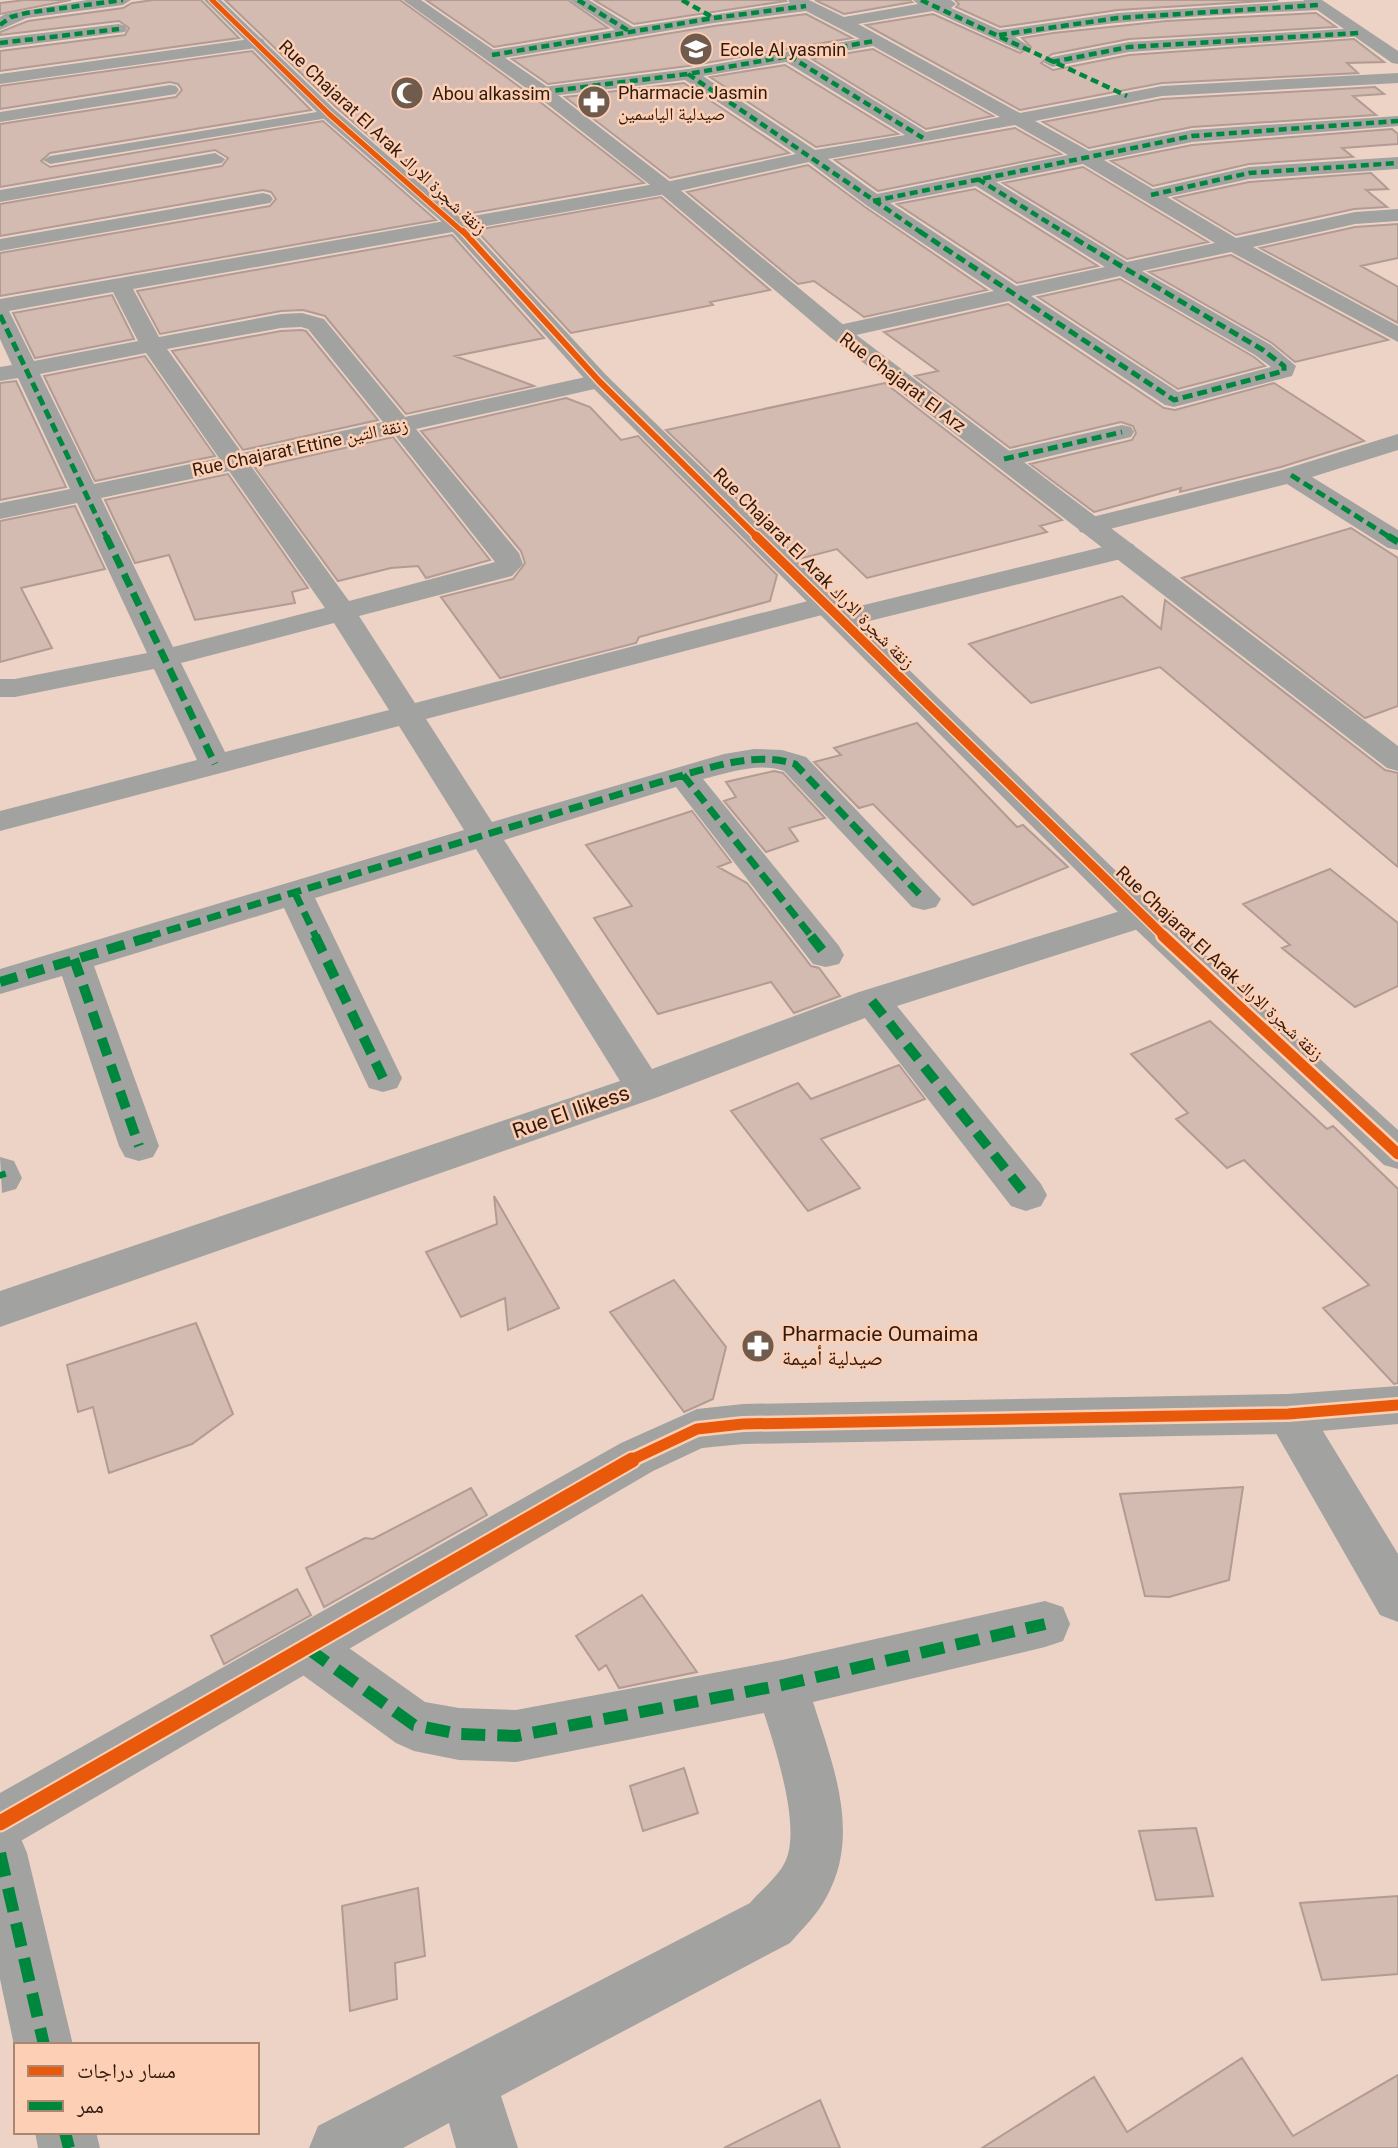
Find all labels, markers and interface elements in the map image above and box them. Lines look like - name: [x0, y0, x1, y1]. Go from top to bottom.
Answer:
- school or university icon: Ecole Al yasmin: [677, 30, 715, 68]
- street label: Rue Chajarat El Arak زنقة شجرة الاراك: [275, 35, 491, 239]
- place label: Ecole Al yasmin: [720, 39, 846, 60]
- mosque icon: Abou alkassim: [388, 74, 426, 112]
- place label: Pharmacie Jasmin صيدلية الياسمين: [618, 82, 768, 125]
- place label: Abou alkassim: [432, 83, 550, 104]
- pharmacy icon: Pharmacie Jasmin صيدلية الياسمين: [575, 83, 613, 121]
- street label: Rue Chajarat El Arz: [836, 328, 970, 436]
- street label: Rue Chajarat Ettine زنقة التين: [190, 414, 410, 481]
- street label: Rue Chajarat El Arak زنقة شجرة الاراك: [709, 463, 919, 673]
- street label: Rue Chajarat El Arak زنقة شجرة الاراك: [1112, 861, 1328, 1065]
- street label: Rue El Ilikess: [509, 1081, 633, 1143]
- place label: Pharmacie Oumaima صيدلية أميمة: [782, 1322, 978, 1370]
- pharmacy icon: Pharmacie Oumaima صيدلية أميمة: [739, 1327, 777, 1365]
- legend: [14, 2043, 259, 2134]
- text: مسار دراجات: [77, 2059, 176, 2083]
- text: ممر: [76, 2094, 104, 2118]

